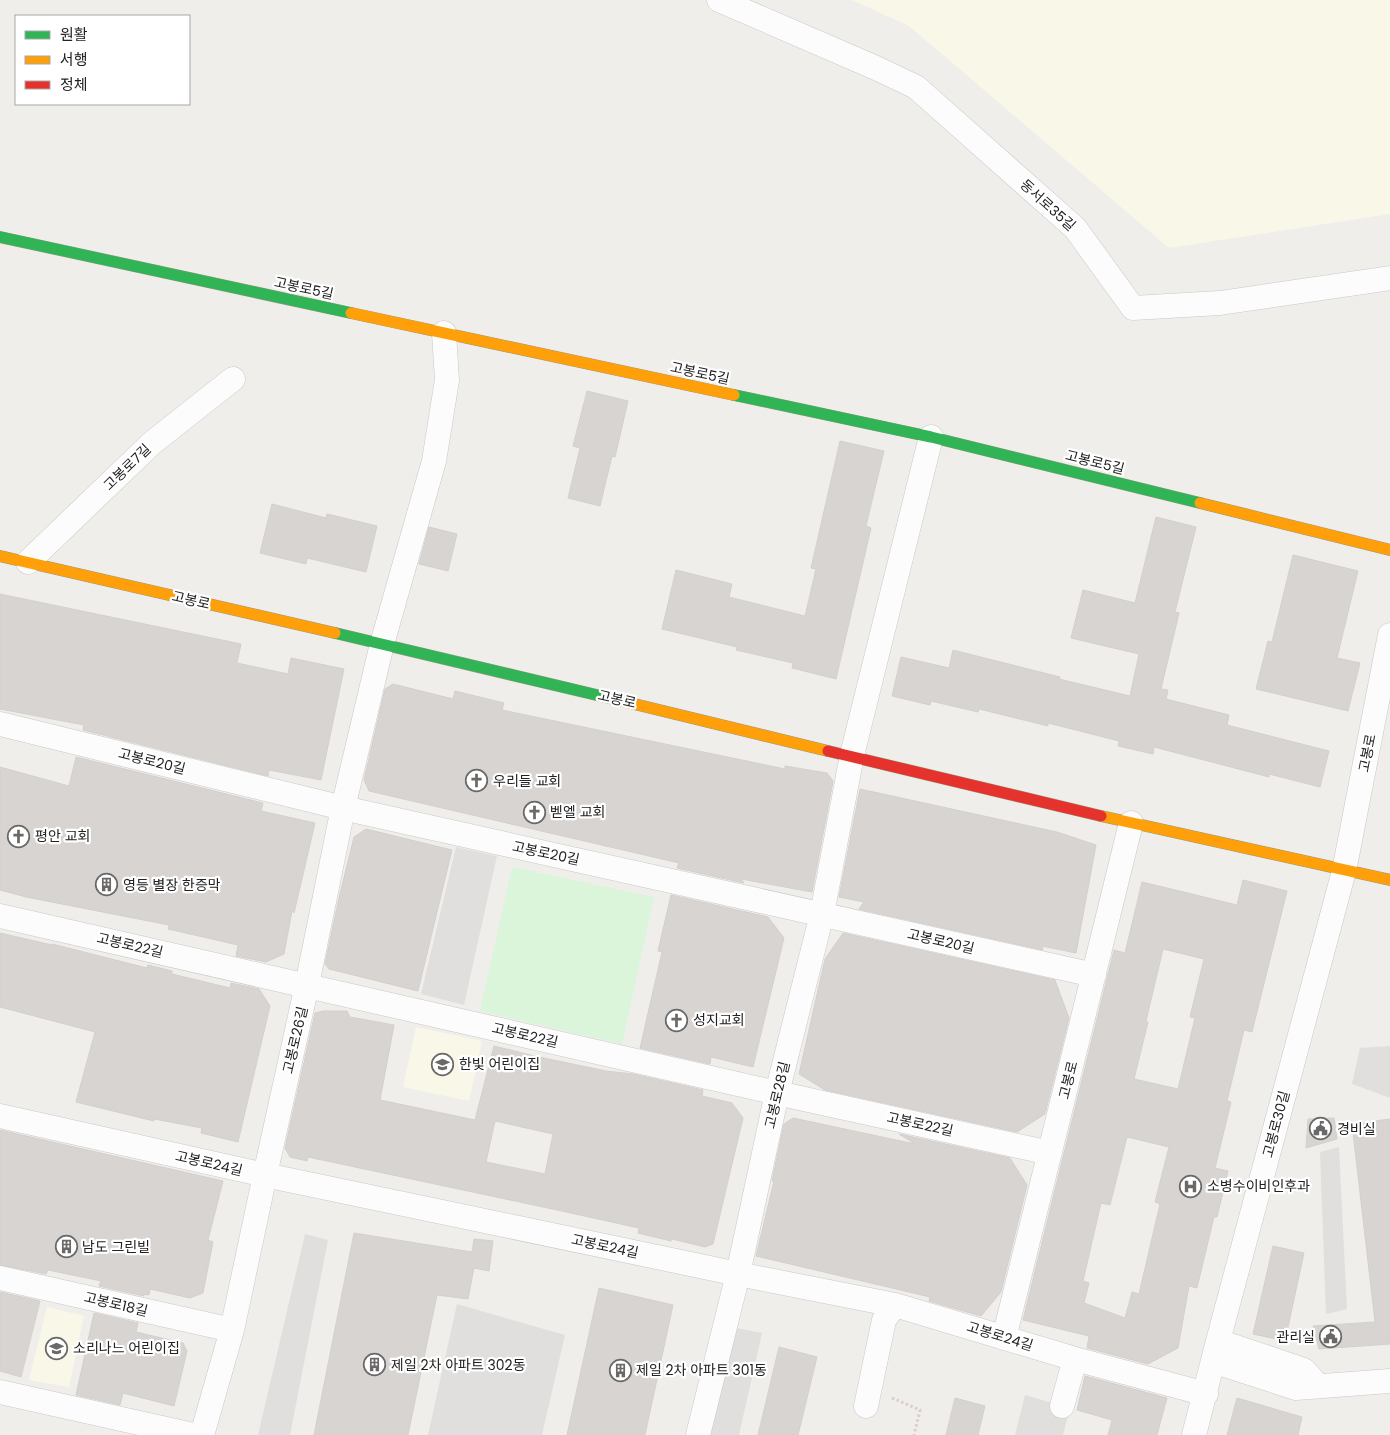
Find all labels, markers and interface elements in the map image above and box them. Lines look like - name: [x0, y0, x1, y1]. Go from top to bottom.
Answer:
- legend: [15, 15, 190, 105]
- text: 원활: [60, 24, 88, 45]
- text: 서행: [60, 49, 88, 70]
- text: 정체: [60, 74, 88, 95]
- street label: 동서로35길: [1016, 175, 1080, 235]
- street label: 고봉로5길: [272, 272, 336, 304]
- street label: 고봉로5길: [668, 357, 732, 389]
- street label: 고봉로7길: [99, 439, 155, 495]
- street label: 고봉로5길: [1063, 445, 1127, 479]
- street label: 고봉로: [170, 586, 212, 614]
- street label: 고봉로: [596, 685, 638, 713]
- street label: 고봉로: [1353, 732, 1381, 774]
- street label: 고봉로20길: [116, 743, 188, 779]
- church icon: 우리들 교회: [465, 769, 489, 793]
- place label: 우리들 교회: [493, 771, 561, 791]
- church icon: 벧엘 교회: [522, 800, 546, 824]
- place label: 벧엘 교회: [550, 802, 605, 822]
- church icon: 평안 교회: [7, 824, 31, 848]
- place label: 평안 교회: [35, 826, 90, 846]
- street label: 고봉로20길: [510, 836, 582, 870]
- building icon: 영등 별장 한증막: [95, 873, 119, 897]
- place label: 영등 별장 한증막: [123, 875, 221, 895]
- street label: 고봉로20길: [905, 924, 977, 958]
- street label: 고봉로22길: [95, 928, 165, 962]
- street label: 고봉로26길: [278, 1004, 312, 1076]
- church icon: 성지교회: [665, 1008, 689, 1032]
- place label: 성지교회: [693, 1010, 745, 1030]
- street label: 고봉로22길: [490, 1018, 560, 1052]
- school or university icon: 한빛 어린이집: [431, 1052, 455, 1076]
- place label: 한빛 어린이집: [459, 1054, 540, 1074]
- street label: 고봉로28길: [760, 1059, 794, 1131]
- street label: 고봉로: [1054, 1059, 1082, 1101]
- street label: 고봉로30길: [1257, 1088, 1295, 1160]
- street label: 고봉로22길: [885, 1107, 955, 1141]
- public building icon: 경비실: [1309, 1117, 1333, 1141]
- place label: 경비실: [1337, 1119, 1376, 1139]
- street label: 고봉로24길: [173, 1146, 245, 1180]
- hospital icon: 소병수이비인후과: [1179, 1174, 1203, 1198]
- place label: 소병수이비인후과: [1207, 1176, 1310, 1196]
- street label: 고봉로24길: [569, 1229, 641, 1263]
- building icon: 남도 그린빌: [54, 1235, 78, 1259]
- place label: 남도 그린빌: [82, 1237, 150, 1257]
- street label: 고봉로18길: [82, 1287, 150, 1321]
- street label: 고봉로24길: [964, 1316, 1036, 1356]
- public building icon: 관리실: [1319, 1325, 1343, 1349]
- place label: 관리실: [1276, 1327, 1315, 1347]
- school or university icon: 소리나느 어린이집: [45, 1336, 69, 1360]
- place label: 소리나느 어린이집: [73, 1338, 180, 1358]
- building icon: 제일 2차 아파트 302동: [363, 1353, 387, 1377]
- place label: 제일 2차 아파트 302동: [391, 1355, 526, 1375]
- building icon: 제일 2차 아파트 301동: [608, 1358, 632, 1382]
- place label: 제일 2차 아파트 301동: [636, 1360, 767, 1380]

